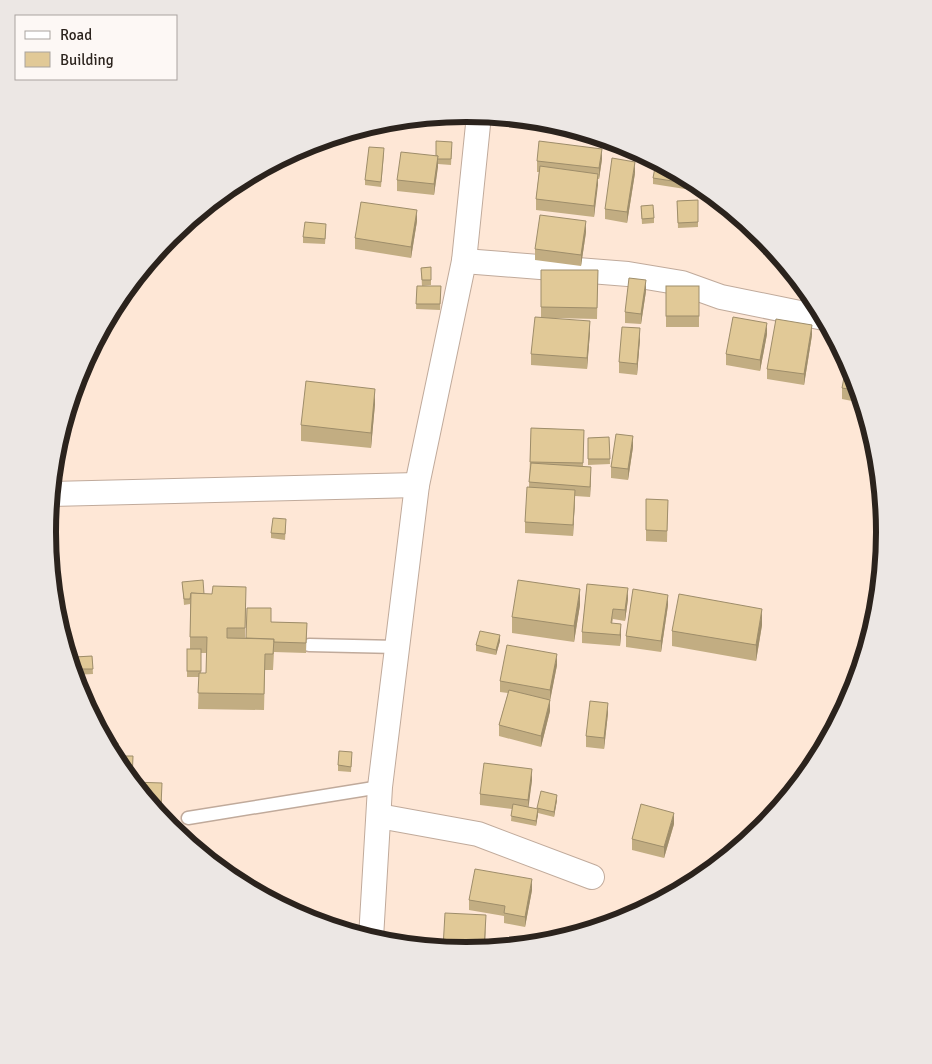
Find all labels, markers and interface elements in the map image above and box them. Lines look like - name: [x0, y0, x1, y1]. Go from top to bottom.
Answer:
- legend: [15, 15, 178, 80]
- text: Road: [60, 26, 92, 44]
- text: Building: [60, 51, 114, 69]

